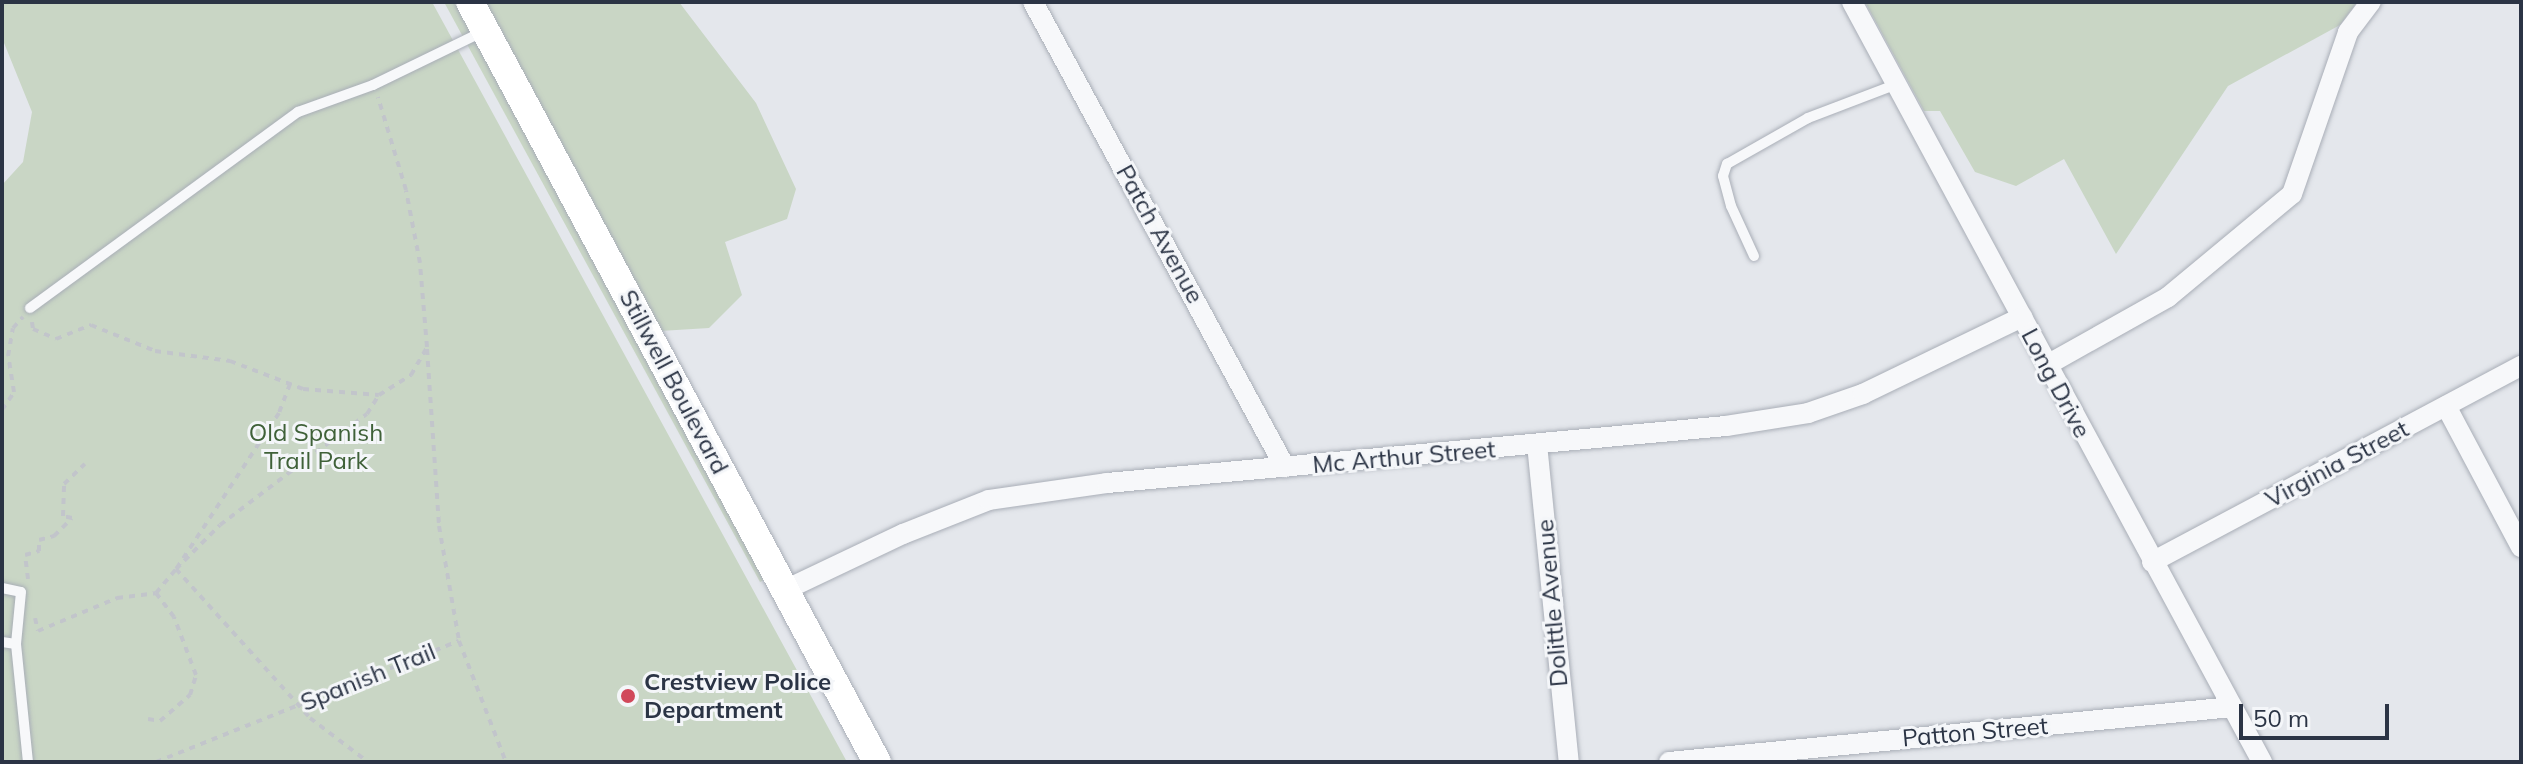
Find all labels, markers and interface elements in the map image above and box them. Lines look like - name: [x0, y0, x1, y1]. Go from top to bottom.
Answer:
- street label: Patch Avenue: [1110, 160, 1210, 308]
- street label: Stillwell Boulevard: [613, 285, 735, 479]
- street label: Long Drive: [2015, 324, 2097, 442]
- street label: Virginia Street: [2260, 414, 2414, 514]
- park label: Old Spanish Trail Park: [249, 419, 383, 475]
- street label: Mc Arthur Street: [1311, 435, 1497, 479]
- street label: Dolittle Avenue: [1530, 518, 1574, 688]
- street label: Spanish Trail: [296, 637, 440, 717]
- place label: Crestview Police Department: [644, 668, 831, 724]
- marker: Crestview Police Department: [619, 687, 637, 705]
- scale bar: [2243, 688, 2393, 738]
- text: 50 m: [2253, 703, 2309, 733]
- street label: Patton Street: [1901, 711, 2049, 753]

